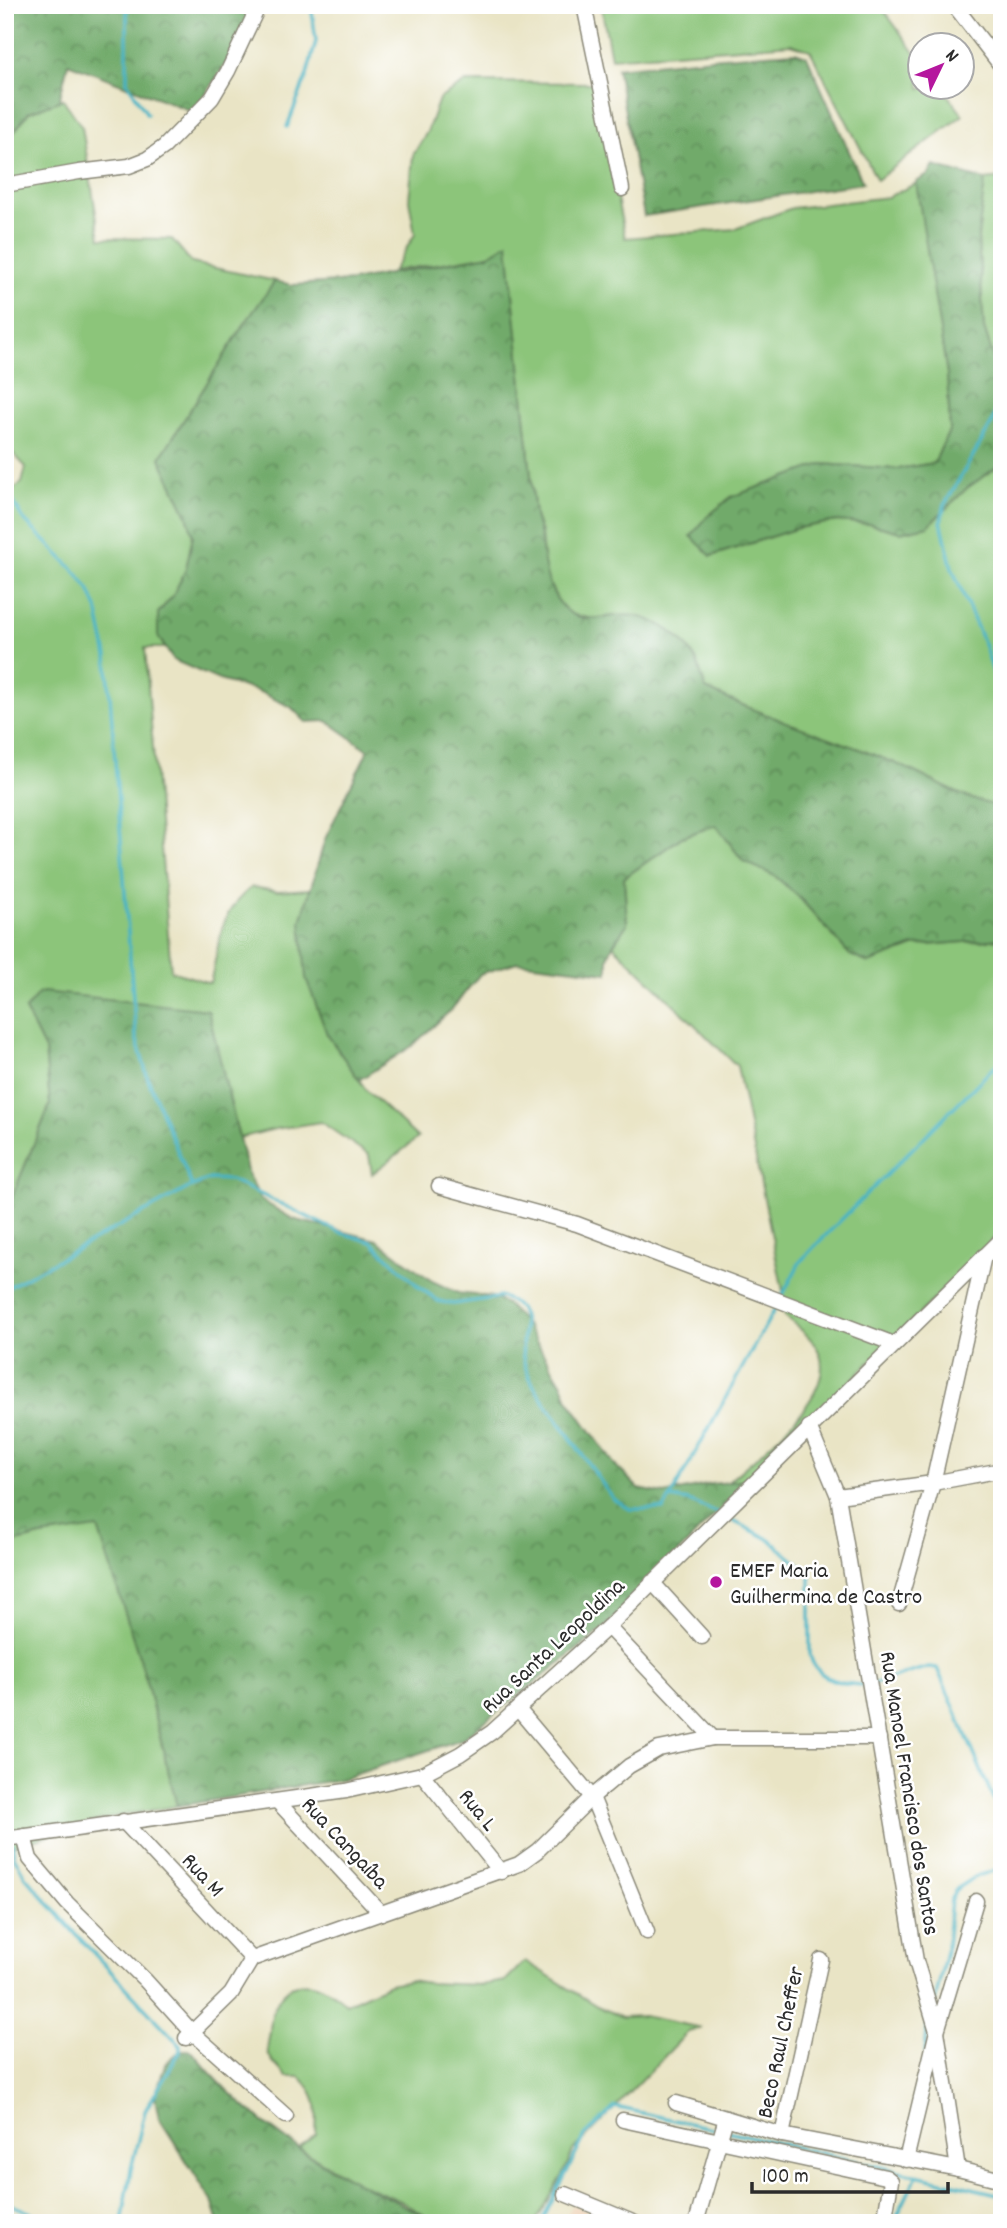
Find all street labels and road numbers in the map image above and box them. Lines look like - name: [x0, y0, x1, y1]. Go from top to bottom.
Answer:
- street label: Rua Santa Leopoldina: [475, 1571, 634, 1723]
- street label: Rua Manoel Francisco dos Santos: [869, 1649, 946, 1938]
- street label: Rua L: [449, 1783, 504, 1840]
- street label: Rua Cangaíba: [292, 1791, 396, 1899]
- street label: Rua M: [172, 1847, 231, 1906]
- street label: Beco Raul Cheffer: [750, 1963, 815, 2122]

